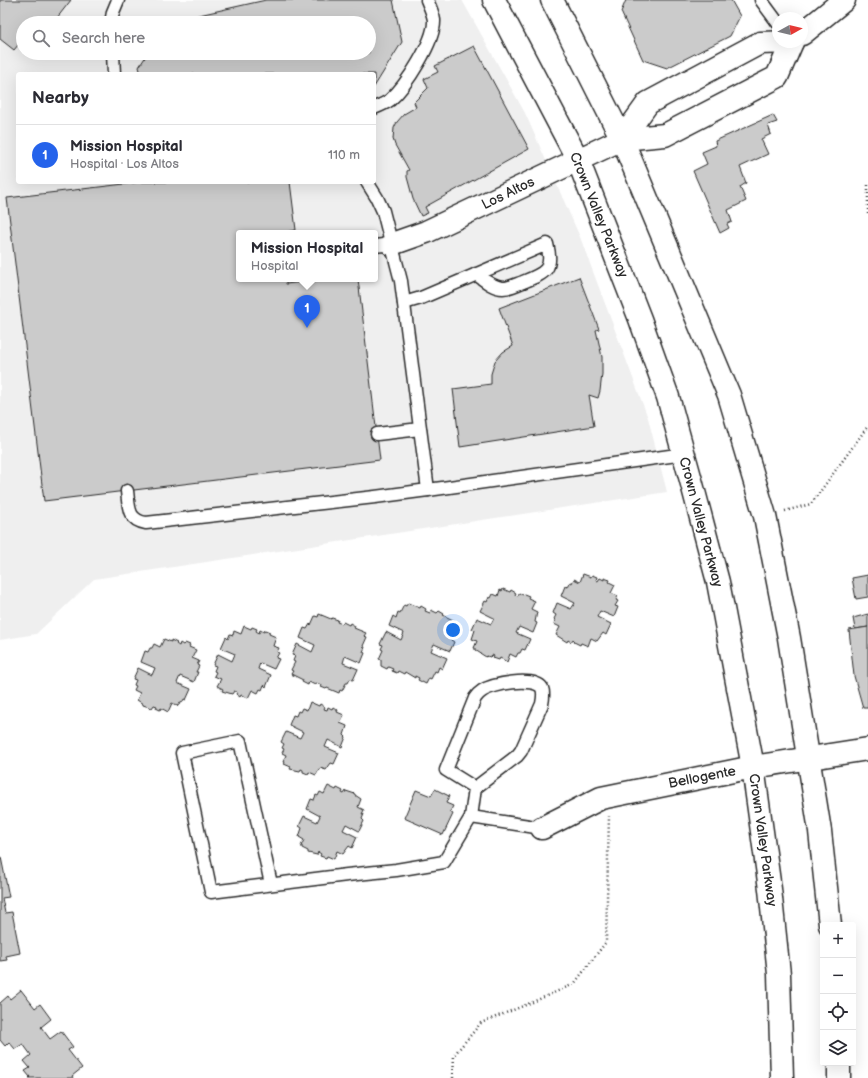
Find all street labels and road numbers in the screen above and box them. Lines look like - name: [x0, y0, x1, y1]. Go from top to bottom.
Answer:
- street label: Crown Valley Parkway: [566, 150, 632, 281]
- street label: Los Altos: [479, 173, 537, 213]
- street label: Crown Valley Parkway: [675, 455, 727, 589]
- street label: Bellogente: [667, 762, 737, 792]
- street label: Crown Valley Parkway: [745, 773, 781, 908]

